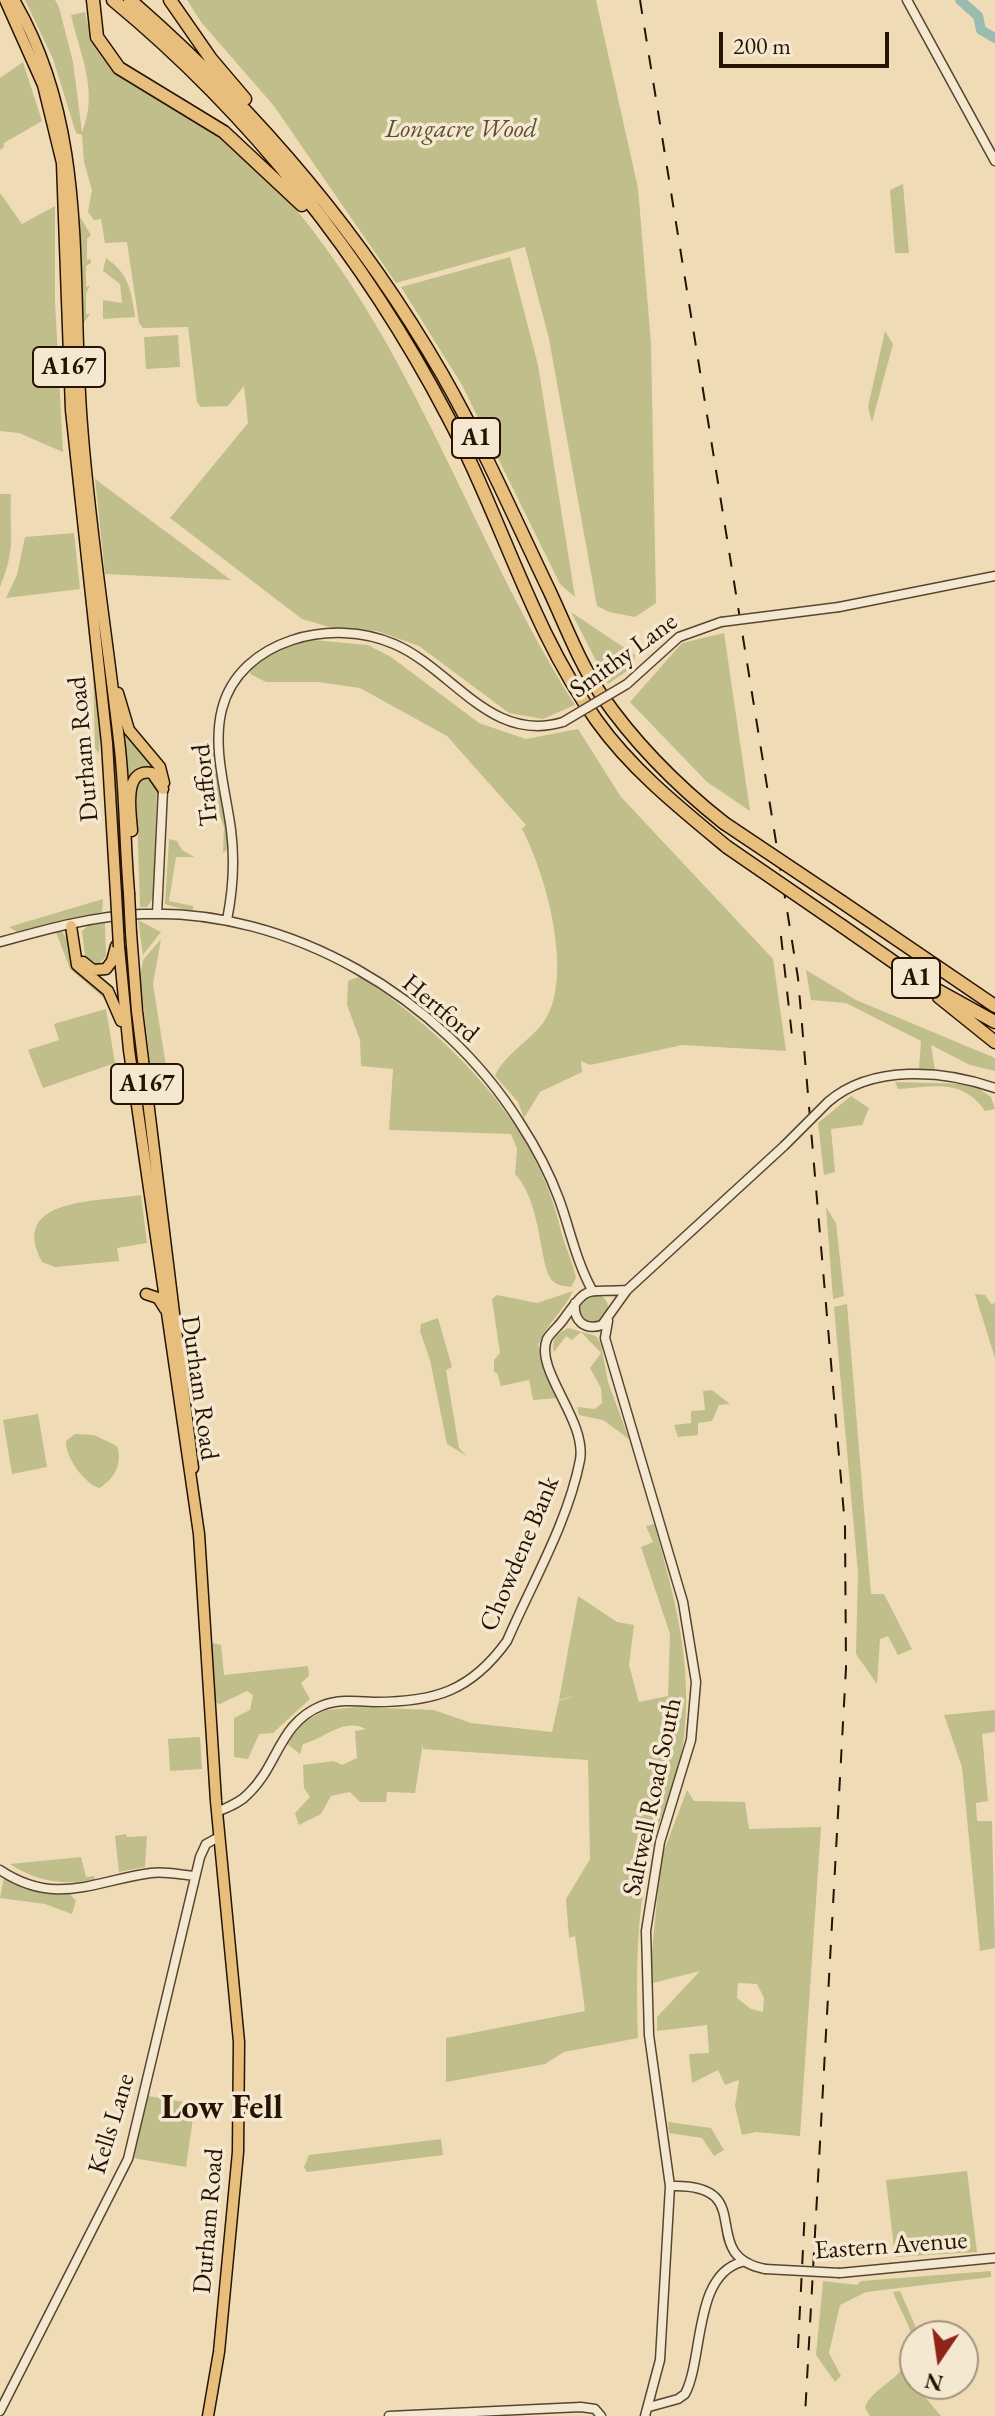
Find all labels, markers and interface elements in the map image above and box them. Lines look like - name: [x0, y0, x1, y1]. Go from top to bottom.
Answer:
- scale bar: [723, 16, 893, 66]
- text: 200 m: [733, 30, 791, 61]
- park label: Longacre Wood: [385, 114, 537, 146]
- road number: A167: [33, 347, 105, 387]
- road number: A1: [452, 418, 500, 458]
- street label: Smithy Lane: [564, 607, 684, 705]
- street label: Durham Road: [62, 675, 106, 823]
- street label: Trafford: [186, 742, 226, 828]
- road number: A1: [892, 958, 940, 998]
- street label: Hertford: [395, 968, 485, 1050]
- road number: A167: [111, 1064, 183, 1104]
- street label: Durham Road: [173, 1314, 225, 1462]
- street label: Chowdene Bank: [473, 1472, 567, 1636]
- street label: Saltwell Road South: [617, 1695, 689, 1899]
- street label: Kells Lane: [82, 2070, 142, 2178]
- district label: Low Fell: [161, 2089, 283, 2129]
- street label: Durham Road: [187, 2147, 231, 2295]
- street label: Eastern Avenue: [813, 2225, 969, 2267]
- north arrow: [899, 2320, 979, 2400]
- text: N: [922, 2366, 946, 2398]

